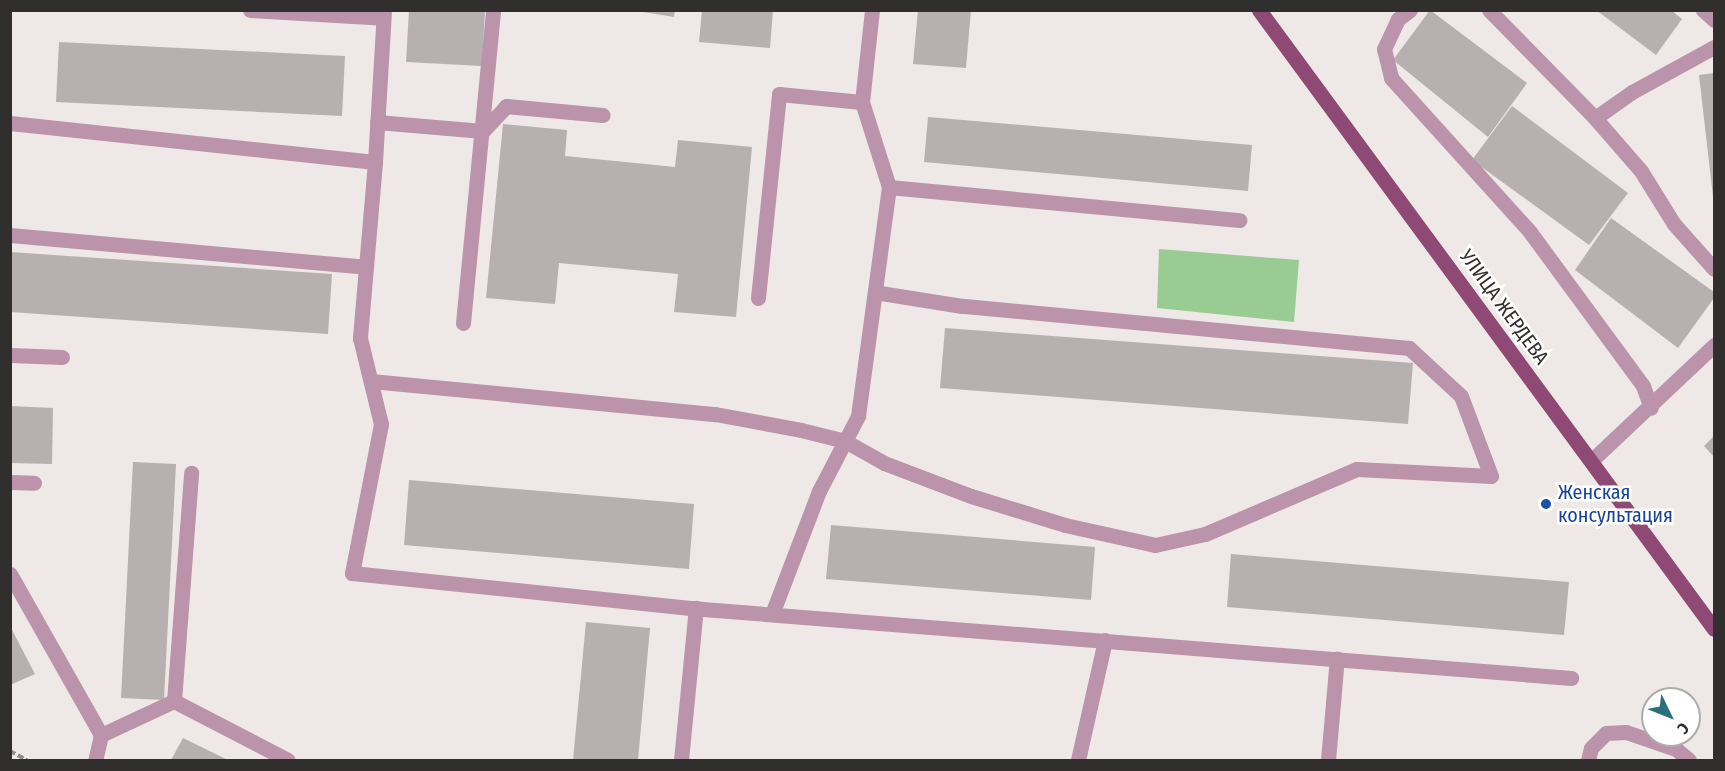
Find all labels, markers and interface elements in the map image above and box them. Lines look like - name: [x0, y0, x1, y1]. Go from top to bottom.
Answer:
- street label: УЛИЦА ЖЕРДЕВА: [1454, 245, 1554, 369]
- place label: Женская консультация: [1558, 480, 1673, 527]
- marker: Женская консультация: [1539, 497, 1553, 511]
- north arrow: [1641, 687, 1701, 747]
- text: С: [1673, 719, 1693, 738]

